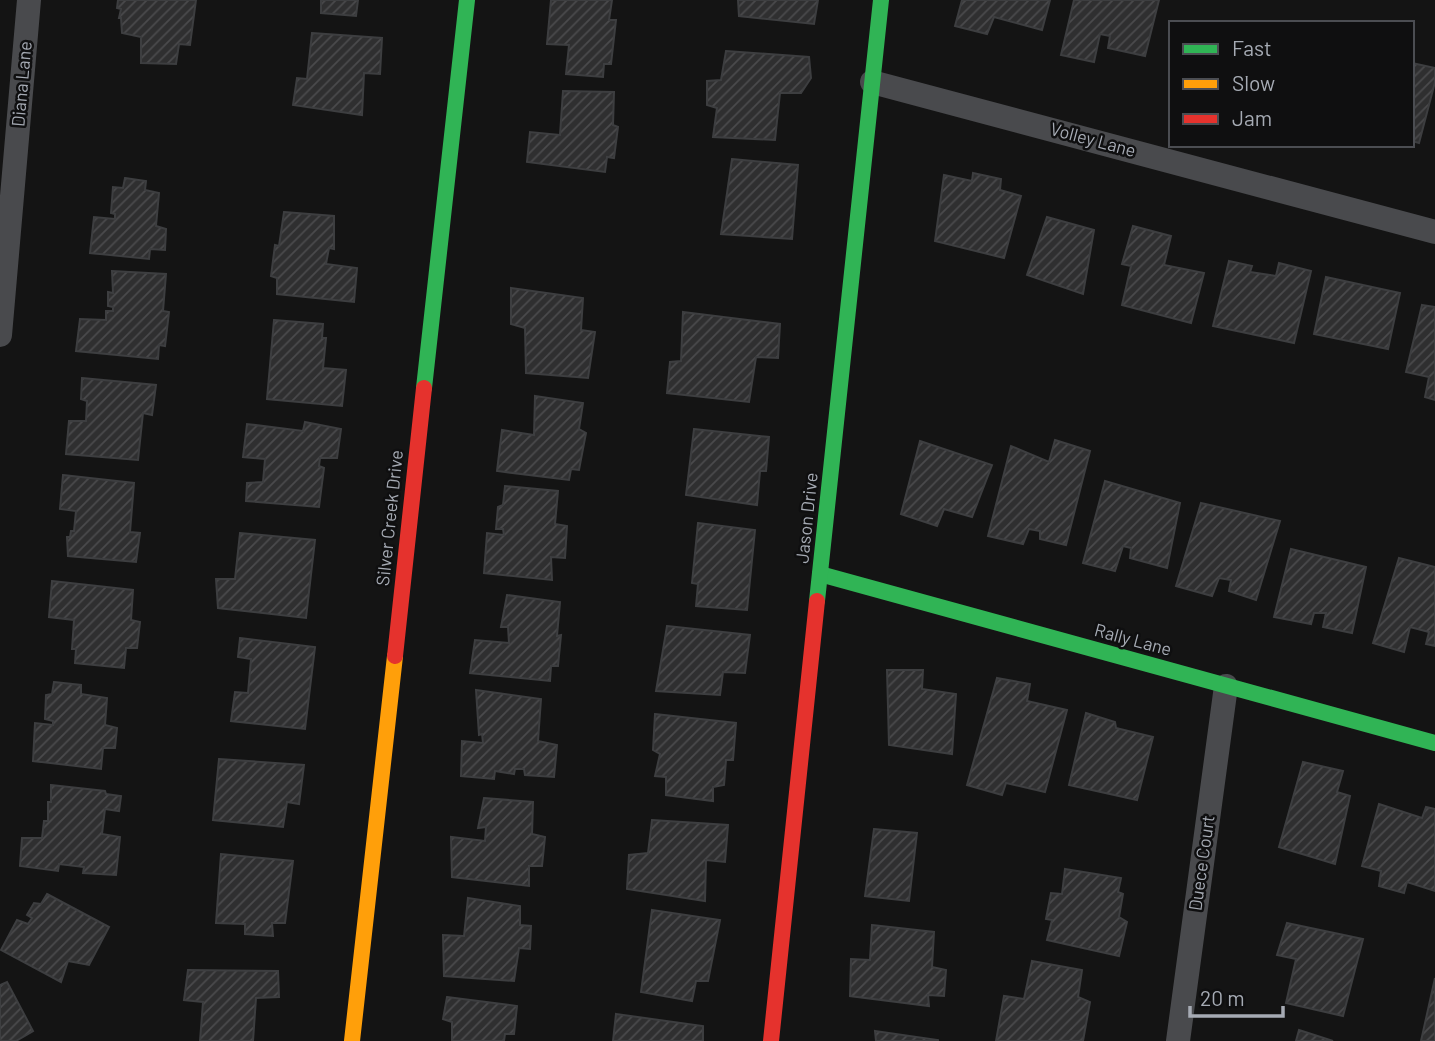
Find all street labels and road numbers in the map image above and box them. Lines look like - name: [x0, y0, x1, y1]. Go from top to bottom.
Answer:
- street label: Diana Lane: [6, 40, 36, 128]
- street label: Volley Lane: [1048, 117, 1138, 161]
- street label: Silver Creek Drive: [371, 449, 407, 587]
- street label: Jason Drive: [790, 471, 822, 565]
- street label: Rally Lane: [1092, 618, 1174, 660]
- street label: Duece Court: [1183, 814, 1219, 912]

